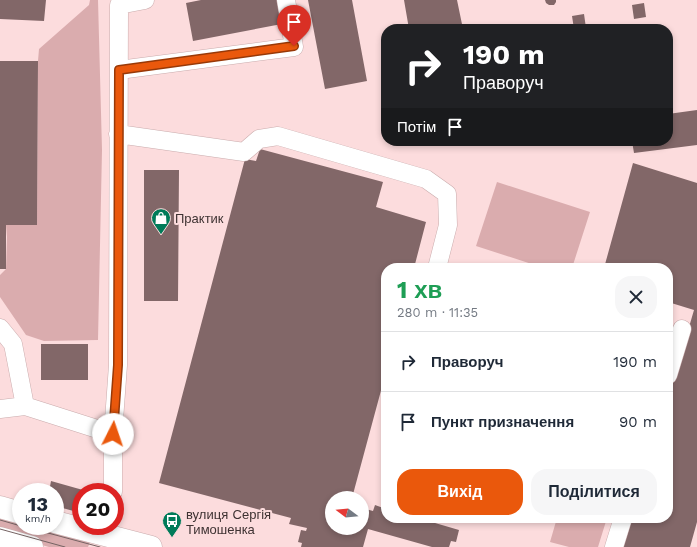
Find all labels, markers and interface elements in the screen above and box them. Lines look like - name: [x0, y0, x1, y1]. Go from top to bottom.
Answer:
- pin: [277, 5, 311, 46]
- icon: arrive: [283, 11, 305, 33]
- text: 190 m: [463, 38, 545, 71]
- icon: right: [397, 40, 449, 92]
- text: Праворуч: [463, 72, 544, 93]
- icon: arrive: [444, 116, 466, 138]
- text: Потім: [397, 118, 436, 136]
- shop icon: Практик: [150, 207, 172, 235]
- place label: Практик: [175, 211, 224, 226]
- text: 1 хв: [397, 276, 442, 304]
- button: close: [615, 276, 657, 318]
- text: 280 m · 11:35: [397, 305, 478, 320]
- icon: right: [397, 351, 419, 373]
- text: Праворуч: [431, 353, 504, 371]
- text: 190 m: [613, 353, 657, 371]
- icon: arrive: [397, 411, 419, 433]
- position arrow: [92, 413, 134, 455]
- text: Пункт призначення: [431, 413, 574, 431]
- text: 90 m: [619, 413, 657, 431]
- button: Вихід: [397, 469, 523, 515]
- button: Поділитися: [531, 469, 657, 515]
- speed limit sign: 20: [72, 483, 124, 535]
- north arrow: [325, 491, 369, 535]
- map controls: [325, 491, 369, 535]
- text: 13: [28, 492, 48, 516]
- place label: вулиця Сергія Тимошенка: [186, 507, 271, 537]
- bus stop icon: вулиця Сергія Тимошенка: [161, 510, 183, 538]
- text: km/h: [25, 513, 51, 524]

